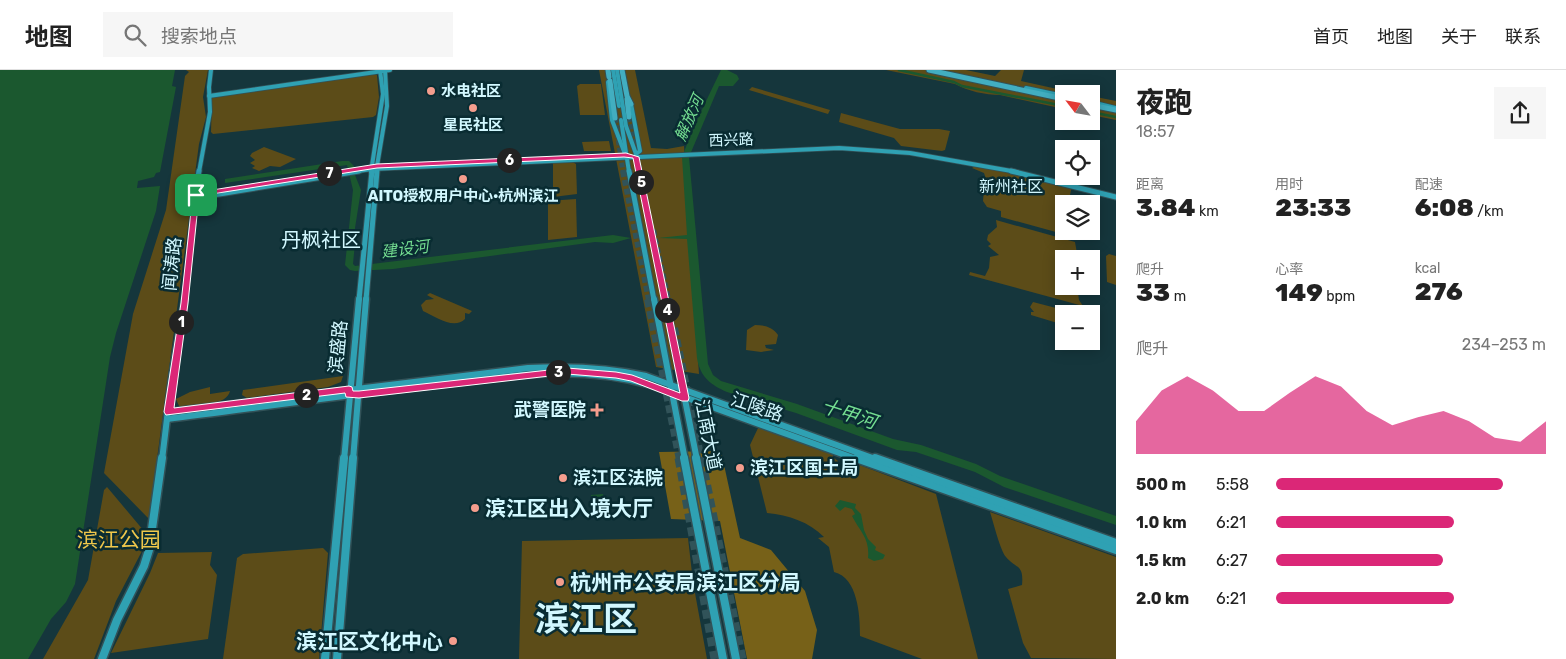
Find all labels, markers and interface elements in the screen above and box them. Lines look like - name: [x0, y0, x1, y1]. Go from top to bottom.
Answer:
- search box: [103, 12, 453, 57]
- icon: search: [121, 21, 149, 49]
- text: 地图: [25, 23, 73, 51]
- text: 搜索地点: [161, 25, 237, 48]
- text: 首页: [1313, 26, 1349, 48]
- text: 地图: [1377, 26, 1413, 48]
- text: 关于: [1441, 26, 1477, 48]
- text: 联系: [1505, 26, 1541, 48]
- place label: 水电社区: [441, 82, 501, 100]
- marker: 水电社区: [425, 85, 437, 97]
- north arrow: [1055, 85, 1100, 130]
- map controls: [1055, 85, 1100, 350]
- text: 夜跑: [1136, 86, 1192, 119]
- button: share: [1494, 87, 1546, 139]
- water label: 解放河: [671, 89, 709, 144]
- marker: 星民社区: [467, 102, 479, 114]
- place label: 星民社区: [443, 116, 503, 134]
- text: 18:57: [1136, 122, 1175, 141]
- street label: 西兴路: [708, 130, 754, 150]
- button: locate: [1055, 140, 1100, 185]
- pin: 6: [496, 148, 522, 172]
- text: 6: [505, 152, 514, 169]
- pin: 7: [316, 160, 342, 186]
- text: 7: [325, 165, 334, 182]
- pin: 5: [628, 170, 654, 194]
- marker: AITO授权用户中心·杭州滨江: [457, 173, 469, 185]
- pin: [175, 174, 217, 216]
- text: 5: [637, 174, 646, 191]
- text: 距离: [1136, 176, 1164, 193]
- text: 用时: [1275, 176, 1303, 193]
- text: 配速: [1415, 176, 1443, 193]
- district label: 新州社区: [979, 177, 1043, 196]
- icon: arrive: [182, 181, 210, 209]
- place label: AITO授权用户中心·杭州滨江: [368, 187, 558, 205]
- text: 3.84: [1136, 193, 1196, 222]
- text: 23:33: [1275, 193, 1351, 222]
- text: 6:08: [1415, 193, 1474, 222]
- button: layers: [1055, 195, 1100, 240]
- text: km: [1196, 203, 1219, 220]
- text: /km: [1474, 203, 1504, 220]
- district label: 丹枫社区: [281, 228, 361, 252]
- street label: 闻涛路: [158, 236, 186, 292]
- water label: 建设河: [380, 236, 433, 261]
- button: +: [1055, 250, 1100, 295]
- text: kcal: [1415, 260, 1440, 277]
- text: 爬升: [1136, 261, 1164, 278]
- text: 心率: [1275, 261, 1303, 278]
- text: 276: [1415, 277, 1463, 306]
- text: 33: [1136, 278, 1170, 307]
- text: 149: [1275, 278, 1323, 307]
- text: m: [1170, 288, 1186, 305]
- text: bpm: [1323, 288, 1355, 305]
- pin: 4: [654, 298, 680, 322]
- text: 4: [663, 302, 672, 319]
- button: −: [1055, 305, 1100, 350]
- pin: 1: [168, 310, 194, 334]
- text: 1: [178, 314, 185, 331]
- street label: 滨盛路: [324, 319, 352, 375]
- text: 234–253 m: [1462, 335, 1546, 354]
- text: 爬升: [1136, 339, 1168, 358]
- pin: 3: [546, 360, 570, 384]
- text: 3: [554, 364, 563, 381]
- pin: 2: [294, 382, 318, 408]
- text: 2: [302, 387, 311, 404]
- street label: 江陵路: [728, 388, 786, 426]
- water label: 十甲河: [818, 394, 883, 435]
- street label: 江南大道: [690, 398, 726, 472]
- place label: 武警医院: [514, 399, 586, 421]
- marker: 武警医院: [590, 403, 604, 417]
- place label: 滨江区国土局: [750, 457, 858, 479]
- marker: 滨江区国土局: [734, 462, 746, 474]
- place label: 滨江区法院: [573, 467, 663, 489]
- marker: 滨江区法院: [557, 472, 569, 484]
- text: 500 m: [1136, 475, 1186, 494]
- text: 5:58: [1216, 475, 1249, 494]
- place label: 滨江区出入境大厅: [485, 496, 653, 521]
- marker: 滨江区出入境大厅: [469, 502, 481, 514]
- text: 1.0 km: [1136, 513, 1187, 532]
- text: 6:21: [1216, 513, 1246, 532]
- park label: 滨江公园: [77, 527, 161, 552]
- text: 1.5 km: [1136, 551, 1186, 570]
- text: 6:27: [1216, 551, 1247, 570]
- place label: 杭州市公安局滨江区分局: [570, 570, 801, 595]
- marker: 杭州市公安局滨江区分局: [554, 576, 566, 588]
- text: 2.0 km: [1136, 589, 1189, 608]
- text: 6:21: [1216, 589, 1246, 608]
- district label: 滨江区: [535, 599, 637, 640]
- place label: 滨江区文化中心: [296, 629, 443, 654]
- marker: 滨江区文化中心: [447, 635, 459, 647]

